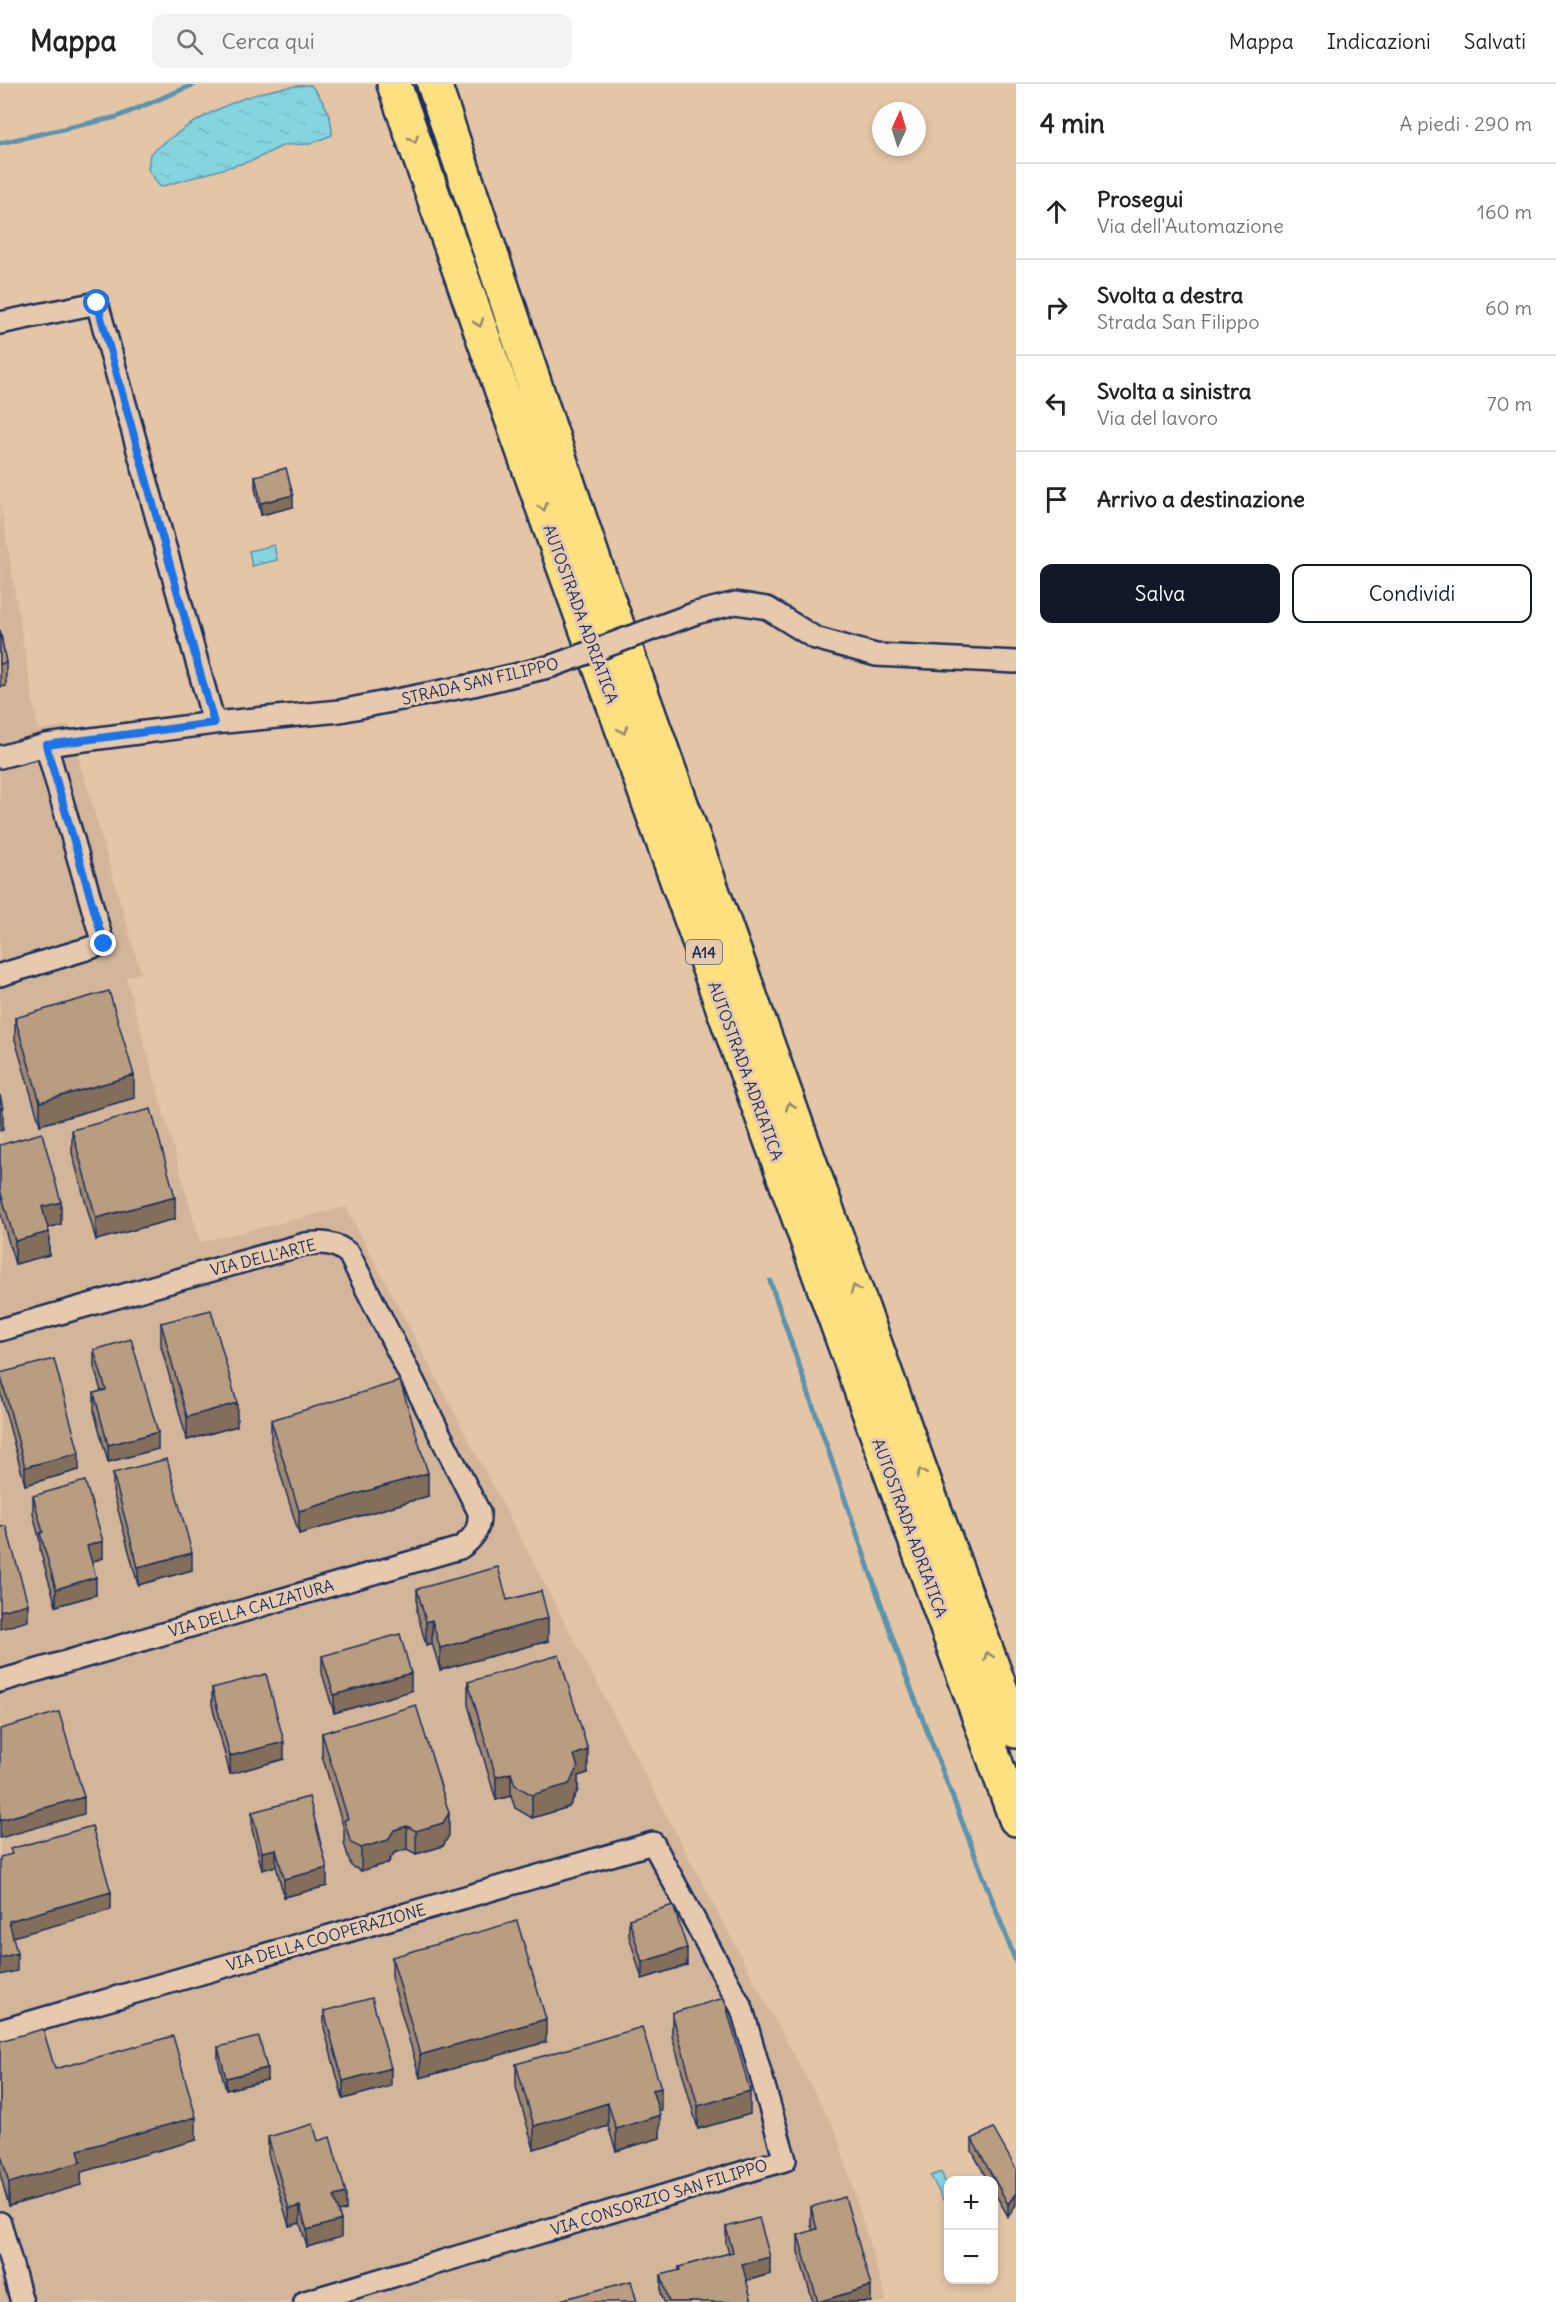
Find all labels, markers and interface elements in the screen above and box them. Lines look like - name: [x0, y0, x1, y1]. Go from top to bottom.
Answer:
- search box: [152, 14, 572, 68]
- text: Mappa: [30, 23, 116, 59]
- icon: search: [173, 25, 206, 58]
- text: Cerca qui: [221, 27, 315, 55]
- text: Mappa: [1229, 28, 1294, 55]
- text: Indicazioni: [1327, 28, 1431, 55]
- text: Salvati: [1464, 28, 1526, 55]
- north arrow: [872, 102, 926, 156]
- text: 4 min: [1040, 107, 1105, 140]
- text: A piedi · 290 m: [1400, 111, 1532, 136]
- one-way arrow: [406, 133, 419, 144]
- text: Prosegui: [1097, 185, 1183, 213]
- icon: ahead: [1040, 195, 1073, 228]
- text: 160 m: [1477, 199, 1532, 224]
- text: Via dell'Automazione: [1097, 213, 1284, 238]
- text: Svolta a destra: [1097, 281, 1243, 309]
- route start: [83, 289, 109, 315]
- icon: right: [1040, 291, 1073, 324]
- text: 60 m: [1485, 295, 1532, 320]
- text: Strada San Filippo: [1097, 309, 1259, 334]
- one-way arrow: [471, 317, 484, 328]
- text: Svolta a sinistra: [1097, 377, 1251, 405]
- icon: left: [1040, 387, 1073, 420]
- text: 70 m: [1487, 391, 1532, 416]
- text: Via del lavoro: [1097, 405, 1218, 430]
- icon: arrive: [1040, 483, 1073, 516]
- text: Arrivo a destinazione: [1097, 485, 1305, 513]
- one-way arrow: [535, 501, 548, 512]
- street label: AUTOSTRADA ADRIATICA: [539, 522, 623, 706]
- button: Salva: [1040, 564, 1280, 623]
- button: Condividi: [1292, 564, 1532, 623]
- street label: STRADA SAN FILIPPO: [400, 653, 560, 709]
- one-way arrow: [616, 724, 629, 735]
- route end: [90, 930, 116, 956]
- road number: A14: [686, 940, 722, 964]
- street label: AUTOSTRADA ADRIATICA: [704, 979, 788, 1163]
- one-way arrow: [784, 1101, 797, 1112]
- street label: VIA DELL'ARTE: [208, 1234, 318, 1280]
- one-way arrow: [850, 1284, 863, 1295]
- street label: AUTOSTRADA ADRIATICA: [868, 1436, 952, 1620]
- one-way arrow: [916, 1468, 929, 1479]
- street label: VIA DELLA CALZATURA: [166, 1575, 336, 1641]
- one-way arrow: [983, 1651, 996, 1662]
- street label: VIA DELLA COOPERAZIONE: [224, 1899, 428, 1975]
- street label: VIA CONSORZIO SAN FILIPPO: [548, 2154, 770, 2240]
- map controls: [944, 2176, 998, 2284]
- button: +: [944, 2176, 998, 2230]
- button: −: [944, 2230, 998, 2284]

